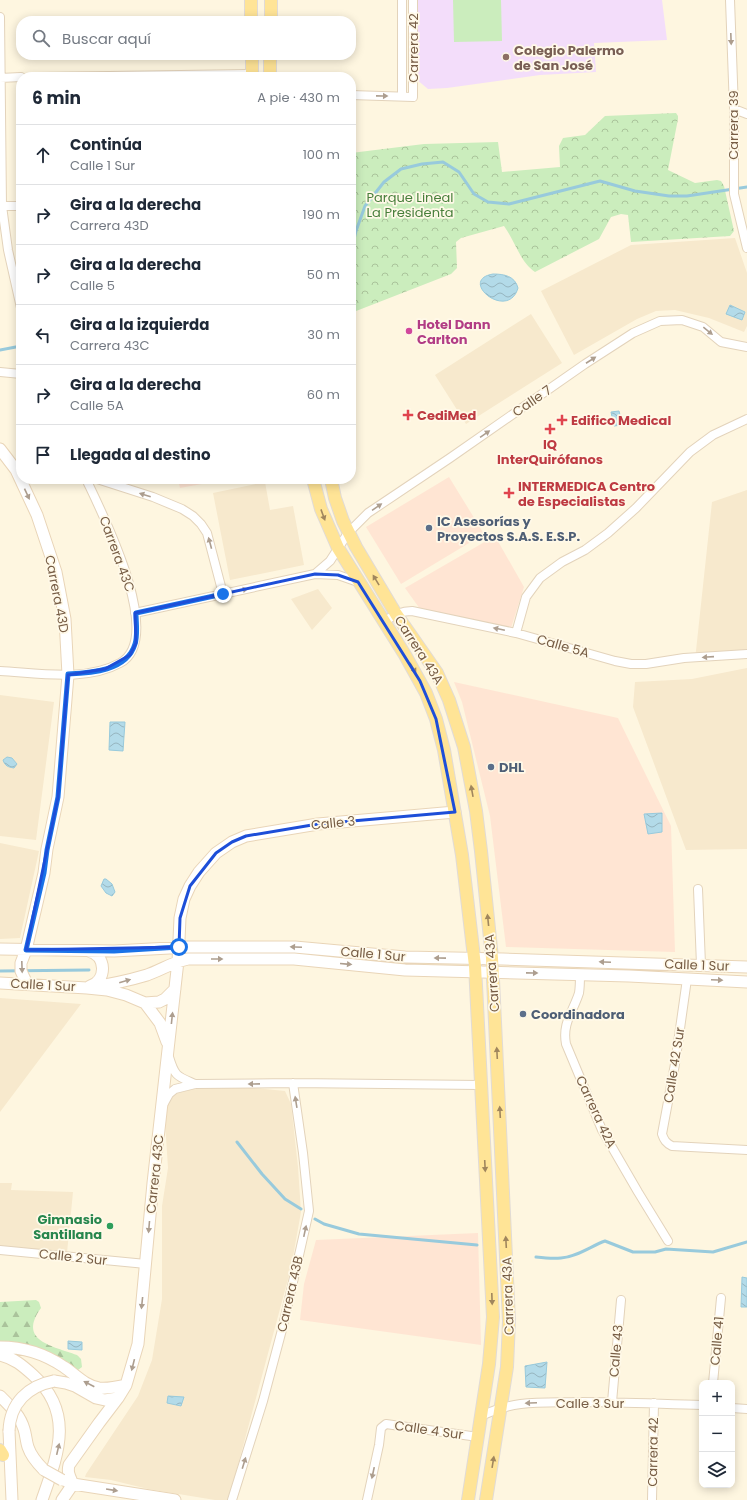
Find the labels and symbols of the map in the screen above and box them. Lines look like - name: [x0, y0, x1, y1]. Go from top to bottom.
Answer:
- street label: Carrera 42: [404, 13, 423, 83]
- one-way arrow: [728, 33, 735, 45]
- place label: Colegio Palermo de San José: [514, 41, 624, 75]
- marker: Colegio Palermo de San José: [501, 52, 511, 62]
- street label: Carrera 39: [724, 90, 743, 160]
- one-way arrow: [376, 92, 388, 99]
- park label: Parque Lineal La Presidenta: [367, 188, 453, 222]
- place label: Hotel Dann Carlton: [417, 315, 491, 349]
- marker: Hotel Dann Carlton: [404, 326, 414, 336]
- one-way arrow: [703, 327, 714, 336]
- one-way arrow: [586, 356, 597, 363]
- street label: Calle 7: [509, 381, 555, 421]
- place label: CediMed: [417, 406, 477, 425]
- marker: CediMed: [402, 409, 414, 421]
- place label: Edifico Medical: [571, 411, 671, 430]
- marker: Edifico Medical: [556, 414, 568, 426]
- marker: IQ InterQuirófanos: [544, 423, 556, 435]
- one-way arrow: [480, 430, 490, 438]
- place label: IQ InterQuirófanos: [497, 435, 603, 469]
- place label: INTERMEDICA Centro de Especialistas: [518, 477, 655, 511]
- marker: INTERMEDICA Centro de Especialistas: [503, 487, 515, 499]
- one-way arrow: [24, 488, 30, 499]
- one-way arrow: [139, 492, 151, 498]
- one-way arrow: [371, 503, 383, 510]
- one-way arrow: [320, 509, 326, 521]
- place label: IC Asesorías y Proyectos S.A.S. E.S.P.: [437, 512, 580, 546]
- street label: Carrera 43C: [94, 513, 140, 595]
- marker: IC Asesorías y Proyectos S.A.S. E.S.P.: [424, 523, 434, 533]
- one-way arrow: [206, 537, 212, 549]
- street label: Carrera 43D: [40, 554, 74, 634]
- one-way arrow: [372, 574, 379, 586]
- route end: [214, 585, 232, 603]
- one-way arrow: [236, 587, 248, 593]
- street label: Carrera 43A: [390, 612, 448, 688]
- one-way arrow: [493, 626, 505, 632]
- street label: Calle 5A: [535, 629, 592, 663]
- one-way arrow: [702, 653, 714, 660]
- one-way arrow: [409, 662, 416, 674]
- place label: DHL: [499, 758, 524, 777]
- marker: DHL: [486, 762, 496, 772]
- one-way arrow: [469, 784, 475, 797]
- street label: Calle 3: [310, 811, 356, 835]
- one-way arrow: [485, 914, 491, 926]
- street label: Carrera 43A: [480, 933, 504, 1013]
- route start: [170, 938, 188, 956]
- street label: Calle 1 Sur: [340, 942, 406, 966]
- one-way arrow: [289, 944, 302, 950]
- street label: Calle 1 Sur: [664, 954, 730, 976]
- one-way arrow: [433, 955, 446, 961]
- one-way arrow: [211, 956, 224, 962]
- one-way arrow: [598, 959, 611, 965]
- one-way arrow: [19, 961, 25, 974]
- one-way arrow: [340, 961, 352, 968]
- one-way arrow: [526, 970, 539, 976]
- street label: Calle 1 Sur: [10, 974, 76, 996]
- one-way arrow: [711, 977, 724, 983]
- one-way arrow: [119, 978, 131, 984]
- place label: Coordinadora: [531, 1005, 625, 1024]
- marker: Coordinadora: [518, 1009, 528, 1019]
- one-way arrow: [168, 1012, 175, 1024]
- street label: Calle 42 Sur: [659, 1026, 689, 1104]
- one-way arrow: [494, 1046, 500, 1059]
- street label: Carrera 42A: [571, 1073, 621, 1152]
- one-way arrow: [247, 1081, 260, 1087]
- one-way arrow: [293, 1096, 299, 1108]
- one-way arrow: [497, 1105, 503, 1118]
- street label: Carrera 43C: [141, 1133, 169, 1215]
- one-way arrow: [482, 1160, 489, 1172]
- place label: Gimnasio Santillana: [33, 1210, 102, 1244]
- marker: Gimnasio Santillana: [105, 1221, 115, 1231]
- one-way arrow: [146, 1221, 153, 1233]
- one-way arrow: [302, 1225, 308, 1237]
- one-way arrow: [503, 1236, 510, 1248]
- street label: Calle 2 Sur: [38, 1244, 108, 1270]
- street label: Carrera 43B: [272, 1254, 308, 1334]
- street label: Carrera 43A: [497, 1256, 519, 1335]
- one-way arrow: [489, 1293, 495, 1306]
- one-way arrow: [139, 1297, 146, 1309]
- street label: Calle 41: [705, 1316, 729, 1366]
- street label: Calle 43: [604, 1324, 628, 1378]
- one-way arrow: [130, 1359, 136, 1371]
- one-way arrow: [83, 1380, 94, 1387]
- street label: Calle 3 Sur: [556, 1394, 624, 1413]
- one-way arrow: [524, 1400, 537, 1406]
- street label: Calle 4 Sur: [393, 1416, 465, 1444]
- street label: Carrera 42: [643, 1417, 663, 1487]
- one-way arrow: [55, 1443, 61, 1455]
- one-way arrow: [241, 1456, 247, 1468]
- one-way arrow: [490, 1456, 496, 1468]
- one-way arrow: [370, 1467, 376, 1479]
- one-way arrow: [106, 1487, 118, 1493]

